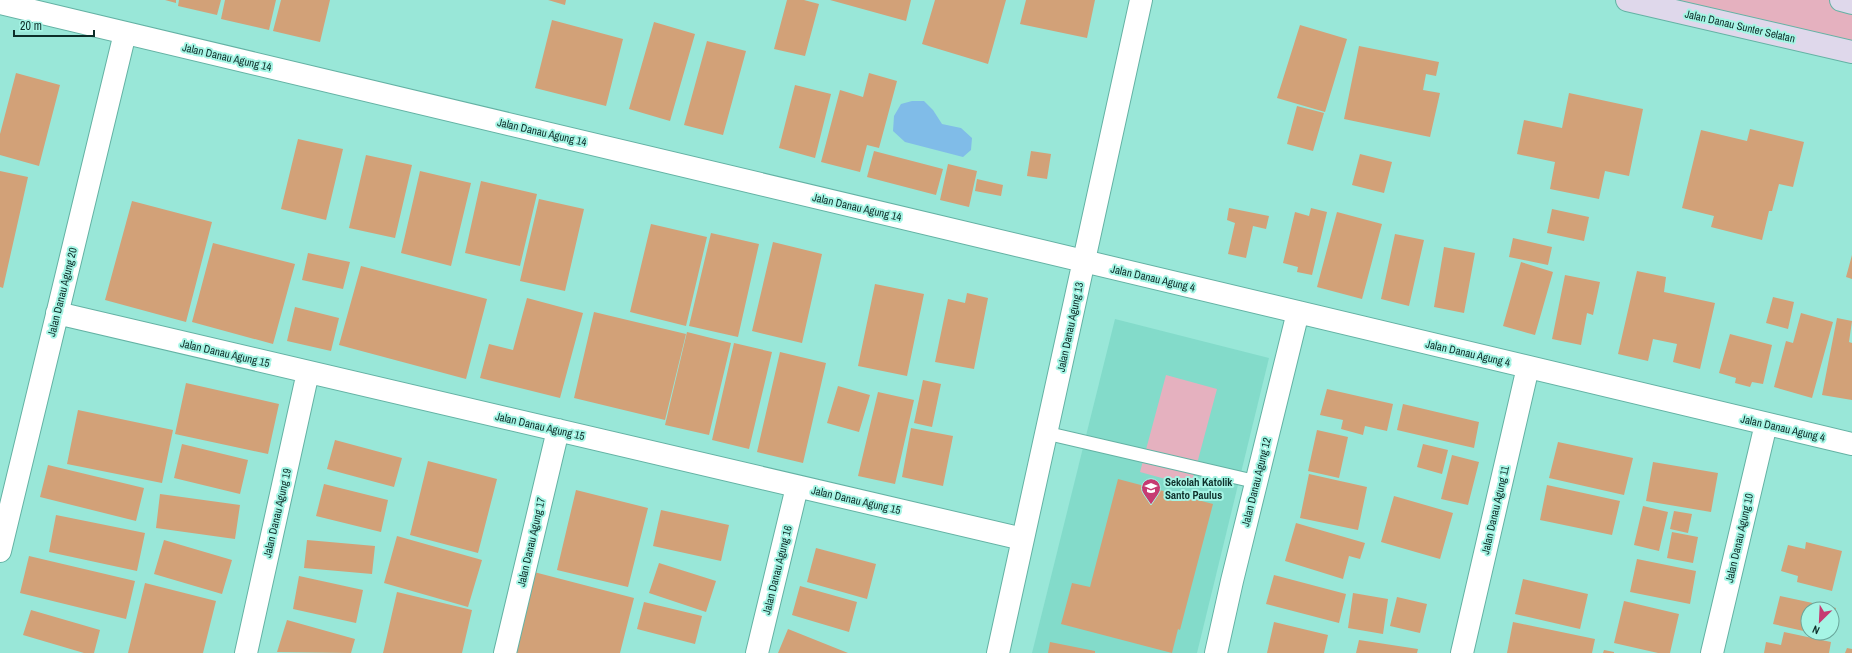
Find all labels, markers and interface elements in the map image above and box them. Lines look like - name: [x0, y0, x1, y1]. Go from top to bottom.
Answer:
- street label: Jalan Danau Sunter Selatan: [1683, 6, 1797, 46]
- scale bar: [14, 12, 94, 38]
- text: 20 m: [20, 18, 42, 34]
- street label: Jalan Danau Agung 14: [181, 40, 273, 74]
- street label: Jalan Danau Agung 14: [496, 115, 588, 149]
- street label: Jalan Danau Agung 14: [811, 190, 903, 224]
- street label: Jalan Danau Agung 20: [44, 246, 80, 338]
- street label: Jalan Danau Agung 4: [1109, 261, 1197, 295]
- street label: Jalan Danau Agung 13: [1054, 281, 1086, 373]
- street label: Jalan Danau Agung 15: [179, 336, 271, 370]
- street label: Jalan Danau Agung 4: [1424, 336, 1512, 370]
- street label: Jalan Danau Agung 15: [494, 409, 586, 443]
- street label: Jalan Danau Agung 4: [1739, 411, 1827, 445]
- street label: Jalan Danau Agung 12: [1238, 436, 1274, 528]
- street label: Jalan Danau Agung 11: [1478, 464, 1512, 556]
- street label: Jalan Danau Agung 19: [260, 467, 294, 559]
- place label: Sekolah Katolik Santo Paulus: [1165, 475, 1233, 502]
- school or university icon: Sekolah Katolik Santo Paulus: [1140, 477, 1162, 505]
- street label: Jalan Danau Agung 15: [810, 483, 902, 517]
- street label: Jalan Danau Agung 10: [1722, 492, 1756, 584]
- street label: Jalan Danau Agung 17: [514, 496, 548, 588]
- street label: Jalan Danau Agung 16: [759, 524, 795, 616]
- north arrow: [1800, 601, 1840, 641]
- text: N: [1810, 622, 1822, 638]

